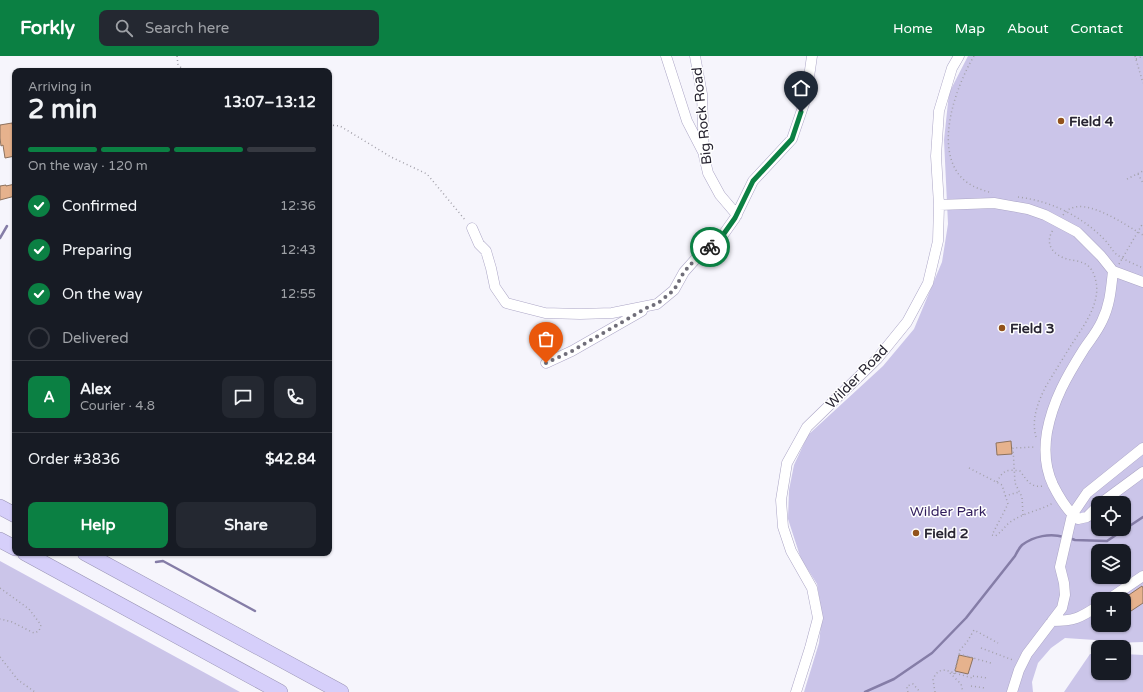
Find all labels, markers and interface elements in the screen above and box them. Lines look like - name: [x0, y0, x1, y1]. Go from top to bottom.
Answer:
- search box: [99, 10, 379, 46]
- text: Forkly: [20, 17, 75, 39]
- icon: search: [113, 17, 135, 39]
- text: Search here: [145, 19, 229, 37]
- text: Home: [893, 20, 933, 37]
- text: Map: [955, 20, 985, 37]
- text: About: [1007, 20, 1049, 37]
- text: Contact: [1071, 20, 1123, 37]
- street label: Big Rock Road: [688, 66, 716, 166]
- pin: [784, 71, 818, 112]
- icon: home: [790, 77, 812, 99]
- text: Arriving in: [28, 79, 92, 95]
- text: 13:07–13:12: [223, 93, 316, 111]
- text: 2 min: [28, 94, 97, 125]
- place label: Field 4: [1069, 113, 1114, 130]
- marker: Field 4: [1056, 116, 1066, 126]
- text: On the way · 120 m: [28, 158, 148, 174]
- icon: check: [28, 195, 50, 217]
- text: Confirmed: [62, 197, 137, 215]
- text: 12:36: [280, 198, 316, 214]
- courier: [690, 227, 730, 267]
- icon: bike: [699, 236, 721, 258]
- icon: check: [28, 239, 50, 261]
- text: Preparing: [62, 241, 132, 259]
- text: 12:43: [280, 242, 316, 258]
- icon: check: [28, 283, 50, 305]
- text: On the way: [62, 285, 142, 303]
- text: 12:55: [280, 286, 316, 302]
- place label: Field 3: [1010, 320, 1055, 337]
- pin: [529, 322, 563, 363]
- marker: Field 3: [997, 323, 1007, 333]
- icon: bag: [535, 328, 557, 350]
- text: Delivered: [62, 329, 129, 347]
- street label: Wilder Road: [822, 342, 892, 412]
- button: chat: [222, 376, 264, 418]
- button: phone: [274, 376, 316, 418]
- text: Alex: [80, 380, 111, 398]
- text: A: [43, 388, 55, 406]
- text: Courier · 4.8: [80, 398, 155, 414]
- text: Order #3836: [28, 450, 120, 468]
- text: $42.84: [265, 450, 316, 468]
- map controls: [1091, 496, 1131, 680]
- button: locate: [1091, 496, 1131, 536]
- button: Help: [28, 502, 168, 548]
- button: Share: [176, 502, 316, 548]
- park label: Wilder Park: [910, 503, 987, 520]
- place label: Field 2: [924, 525, 969, 542]
- marker: Field 2: [911, 528, 921, 538]
- button: layers: [1091, 544, 1131, 584]
- button: +: [1091, 592, 1131, 632]
- button: −: [1091, 640, 1131, 680]

